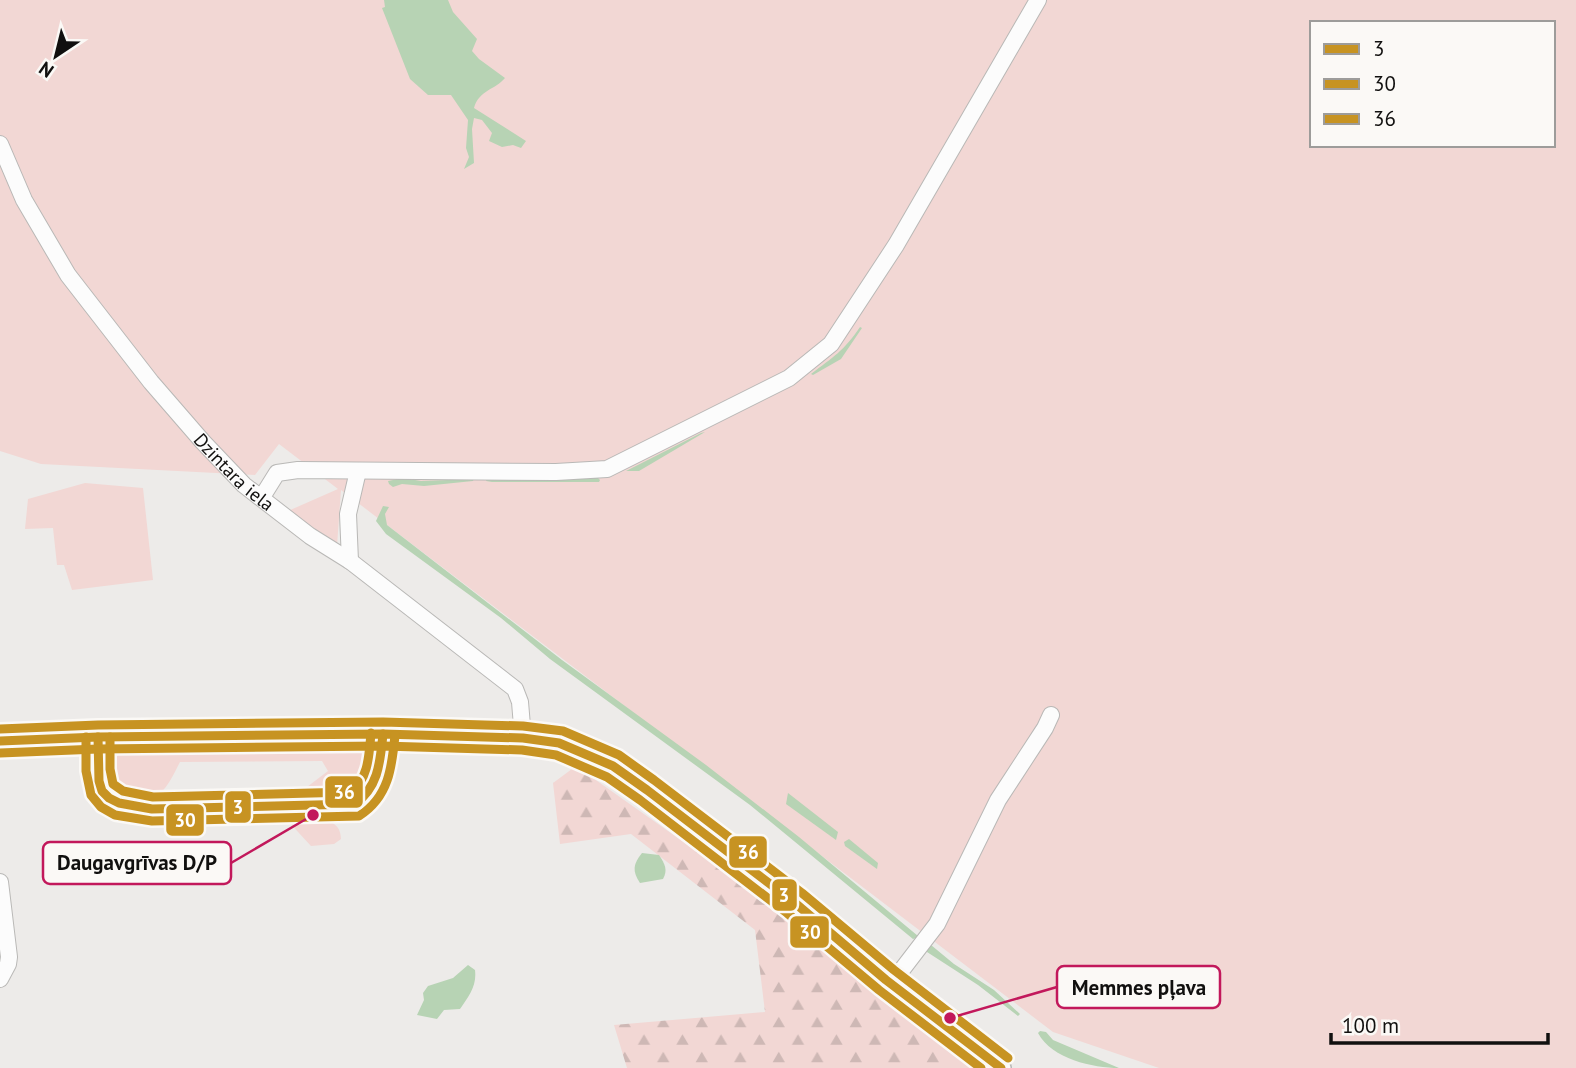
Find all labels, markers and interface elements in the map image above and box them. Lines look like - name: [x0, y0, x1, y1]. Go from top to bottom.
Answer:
- north arrow: [21, 21, 91, 91]
- legend: [1310, 21, 1555, 147]
- text: 3: [1373, 35, 1384, 62]
- text: N: [34, 57, 58, 83]
- text: 30: [1373, 70, 1396, 97]
- text: 36: [1373, 105, 1396, 132]
- street label: Dzintara iela: [189, 428, 279, 516]
- line badge: 36: [324, 775, 364, 809]
- text: 36: [333, 780, 355, 804]
- line badge: 3: [224, 790, 252, 824]
- text: 3: [233, 795, 243, 819]
- line badge: 30: [165, 803, 205, 837]
- text: 30: [174, 808, 196, 832]
- line badge: 36: [728, 835, 768, 869]
- text: 36: [737, 840, 759, 864]
- callout: Daugavgrīvas D/P: [43, 842, 231, 884]
- text: Daugavgrīvas D/P: [57, 849, 217, 876]
- line badge: 3: [771, 878, 798, 912]
- text: 3: [779, 883, 789, 907]
- line badge: 30: [789, 915, 830, 949]
- text: 30: [799, 920, 821, 944]
- callout: Memmes pļava: [1057, 966, 1220, 1008]
- text: Memmes pļava: [1072, 974, 1206, 1001]
- scale bar: [1331, 1002, 1548, 1046]
- text: 100 m: [1342, 1012, 1399, 1039]

